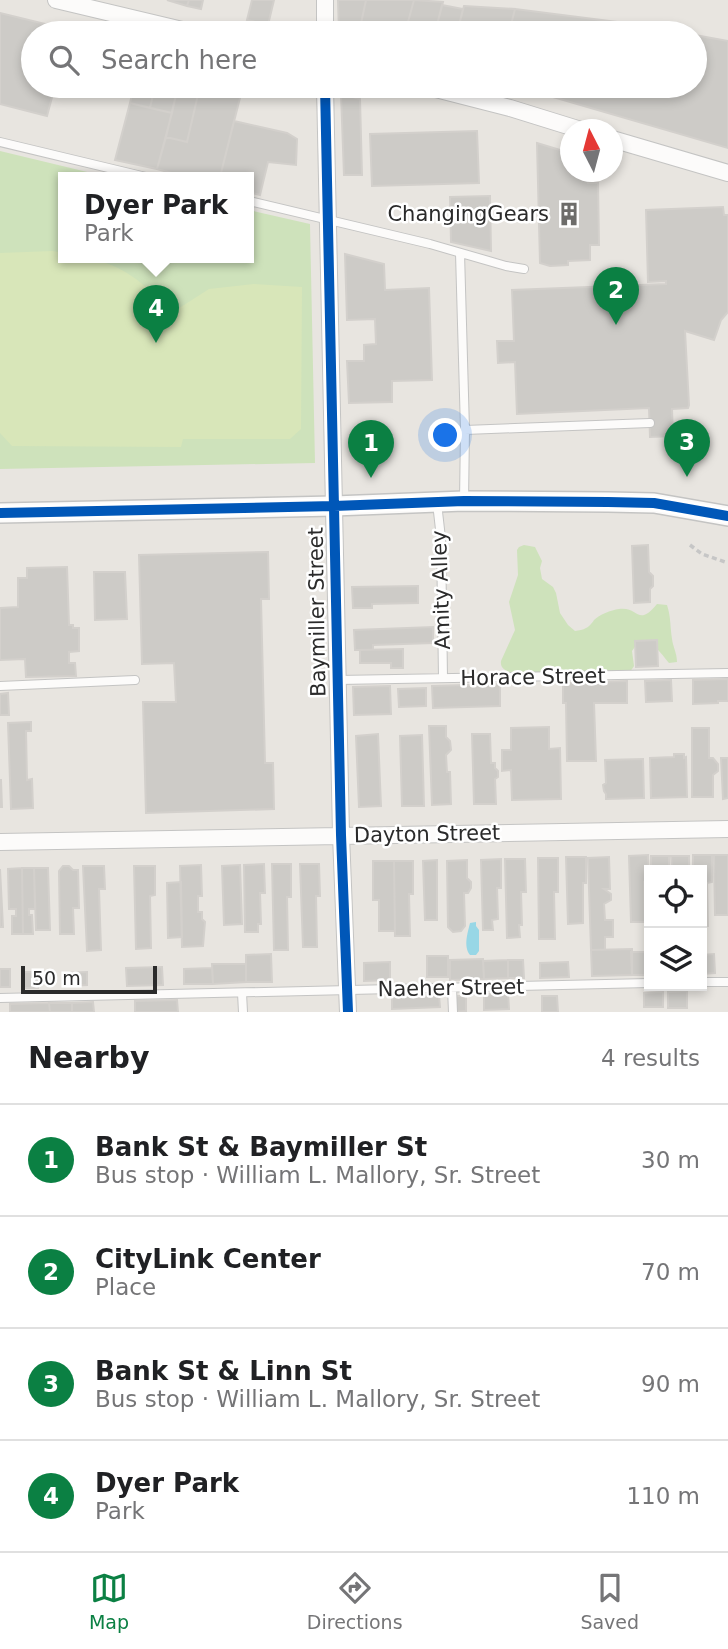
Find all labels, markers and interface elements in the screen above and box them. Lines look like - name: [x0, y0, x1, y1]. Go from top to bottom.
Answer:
- search box: [21, 21, 707, 98]
- icon: search: [45, 41, 83, 79]
- text: Search here: [101, 45, 257, 75]
- north arrow: [560, 119, 623, 182]
- popup: [58, 172, 254, 263]
- text: Dyer Park: [84, 190, 228, 220]
- building icon: ChangingGears: [555, 200, 583, 228]
- place label: ChangingGears: [387, 202, 549, 226]
- text: Park: [84, 220, 134, 246]
- pin: 2: [593, 267, 639, 325]
- pin: 4: [133, 285, 179, 343]
- your location: [428, 418, 462, 452]
- pin: 3: [664, 419, 710, 477]
- pin: 1: [348, 420, 394, 478]
- street label: Baymiller Street: [304, 527, 330, 697]
- street label: Amity Alley: [427, 530, 455, 650]
- street label: Horace Street: [460, 664, 606, 690]
- street label: Dayton Street: [354, 821, 500, 847]
- map controls: [644, 865, 707, 991]
- button: locate: [644, 865, 707, 928]
- button: layers: [644, 928, 707, 991]
- scale bar: [21, 963, 158, 995]
- text: 50 m: [32, 967, 81, 989]
- street label: Naeher Street: [377, 975, 525, 1001]
- text: Nearby: [28, 1040, 150, 1075]
- text: 4 results: [601, 1045, 700, 1071]
- text: Bank St & Baymiller St: [95, 1132, 427, 1162]
- text: 1: [43, 1147, 59, 1173]
- text: 30 m: [641, 1147, 700, 1173]
- text: Bus stop · William L. Mallory, Sr. Street: [95, 1162, 540, 1188]
- text: CityLink Center: [95, 1244, 321, 1274]
- text: 2: [43, 1259, 59, 1285]
- text: 70 m: [641, 1259, 700, 1285]
- text: Place: [95, 1274, 156, 1300]
- text: Bank St & Linn St: [95, 1356, 352, 1386]
- text: 3: [43, 1371, 59, 1397]
- text: 90 m: [641, 1371, 700, 1397]
- text: Bus stop · William L. Mallory, Sr. Street: [95, 1386, 540, 1412]
- text: Dyer Park: [95, 1468, 239, 1498]
- text: 4: [43, 1483, 59, 1509]
- text: 110 m: [626, 1483, 700, 1509]
- text: Park: [95, 1498, 145, 1524]
- tab: Map: [89, 1569, 129, 1633]
- tab: Directions: [307, 1569, 403, 1633]
- tab: Saved: [580, 1569, 639, 1633]

